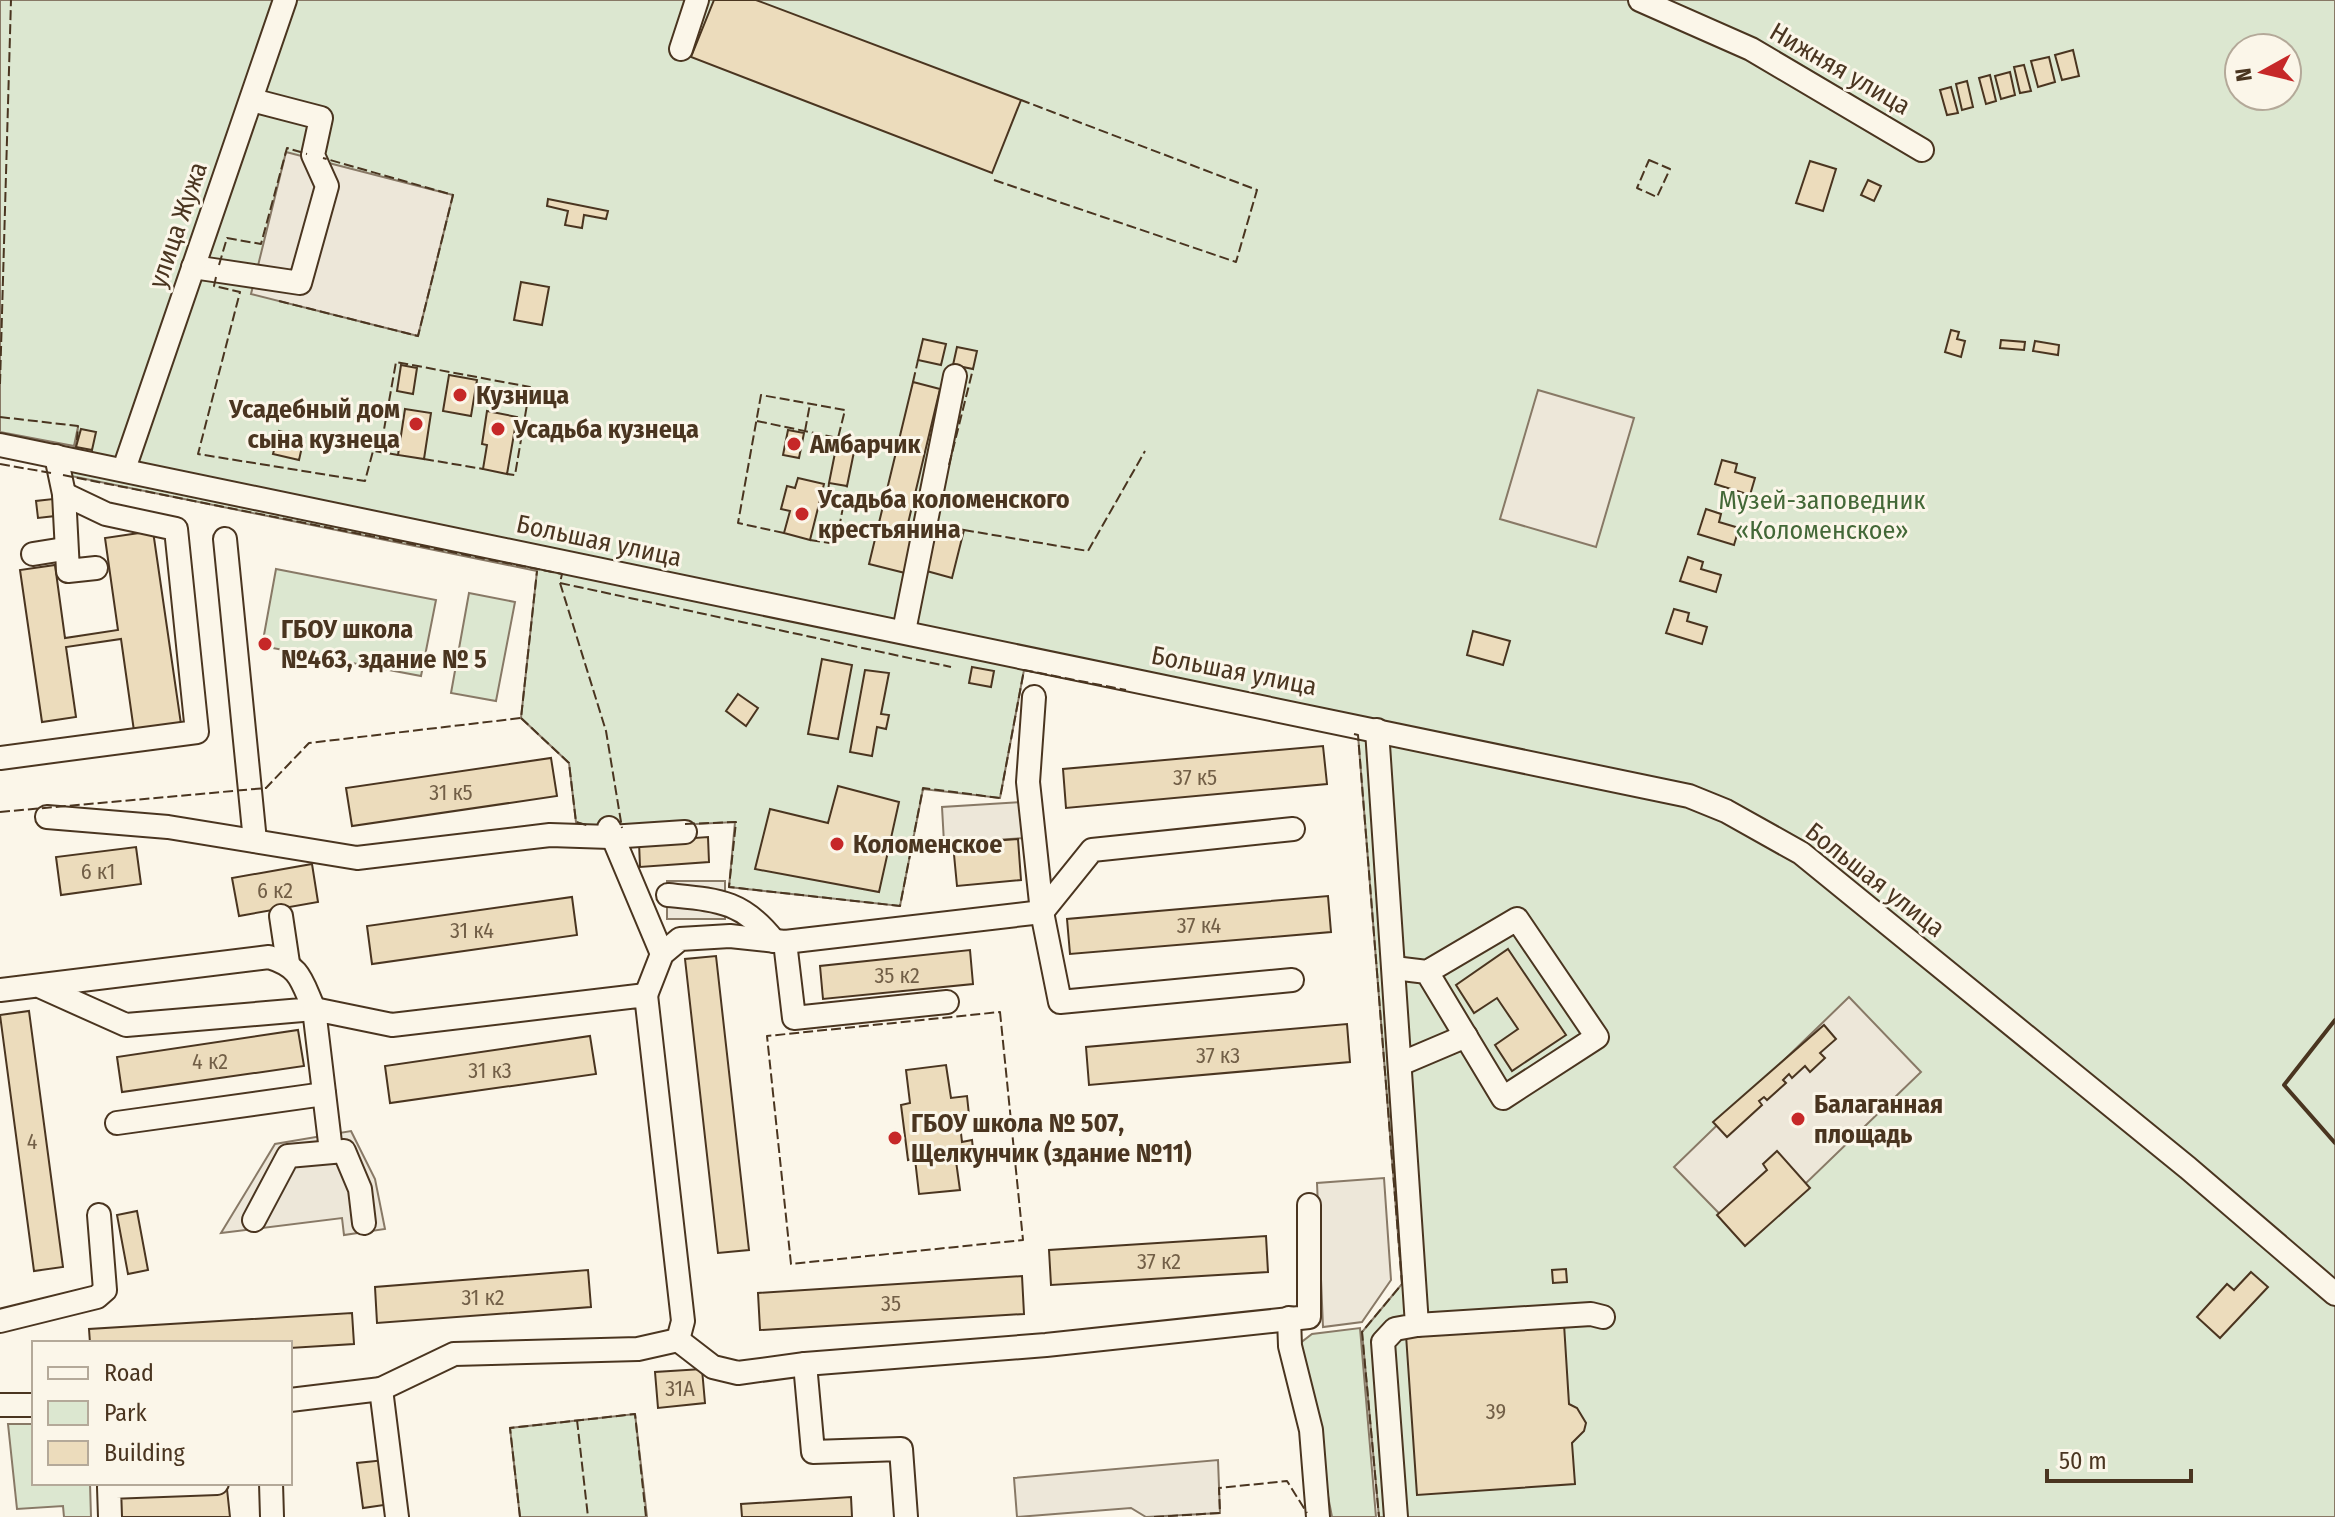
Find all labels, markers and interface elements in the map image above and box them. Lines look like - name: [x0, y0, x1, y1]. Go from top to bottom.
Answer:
- street label: Нижняя улица: [1764, 16, 1916, 122]
- north arrow: [2223, 32, 2303, 112]
- text: N: [2229, 66, 2258, 83]
- street label: улица Жужа: [142, 158, 214, 292]
- place label: Кузница: [476, 380, 569, 411]
- marker: Кузница: [451, 386, 469, 404]
- place label: Усадебный дом сына кузнеца: [228, 394, 400, 455]
- place label: Усадьба кузнеца: [513, 414, 699, 445]
- marker: Усадебный дом сына кузнеца: [407, 415, 425, 433]
- marker: Усадьба кузнеца: [489, 420, 507, 438]
- place label: Амбарчик: [809, 429, 921, 460]
- marker: Амбарчик: [785, 435, 803, 453]
- place label: Усадьба коломенского крестьянина: [817, 484, 1070, 545]
- park label: Музей-заповедник «Коломенское»: [1718, 485, 1926, 546]
- marker: Усадьба коломенского крестьянина: [793, 505, 811, 523]
- street label: Большая улица: [514, 508, 684, 574]
- place label: ГБОУ школа №463, здание № 5: [281, 614, 487, 675]
- marker: ГБОУ школа №463, здание № 5: [256, 635, 274, 653]
- street label: Большая улица: [1149, 640, 1319, 702]
- house number: 37 к5: [1173, 764, 1217, 791]
- house number: 31 к5: [429, 779, 473, 806]
- street label: Большая улица: [1799, 816, 1951, 944]
- place label: Коломенское: [853, 829, 1002, 860]
- marker: Коломенское: [828, 835, 846, 853]
- house number: 6 к1: [81, 858, 115, 885]
- house number: 6 к2: [257, 877, 293, 904]
- house number: 37 к4: [1177, 912, 1222, 939]
- house number: 31 к4: [450, 917, 494, 944]
- house number: 35 к2: [874, 962, 920, 989]
- house number: 37 к3: [1196, 1042, 1240, 1069]
- house number: 4 к2: [192, 1048, 228, 1075]
- house number: 31 к3: [468, 1057, 512, 1084]
- place label: Балаганная площадь: [1814, 1089, 1943, 1150]
- place label: ГБОУ школа № 507, Щелкунчик (здание №11): [911, 1108, 1192, 1169]
- marker: Балаганная площадь: [1789, 1110, 1807, 1128]
- house number: 4: [27, 1128, 38, 1155]
- marker: ГБОУ школа № 507, Щелкунчик (здание №11): [886, 1129, 904, 1147]
- house number: 37 к2: [1137, 1248, 1181, 1275]
- house number: 31 к2: [461, 1284, 505, 1311]
- house number: 35: [881, 1290, 901, 1317]
- legend: [32, 1341, 292, 1485]
- text: Road: [104, 1359, 154, 1387]
- house number: 31А: [665, 1375, 695, 1402]
- house number: 39: [1486, 1398, 1506, 1425]
- text: Park: [104, 1399, 147, 1427]
- scale bar: [2047, 1433, 2191, 1483]
- text: Building: [104, 1439, 186, 1467]
- text: 50 m: [2059, 1447, 2107, 1475]

